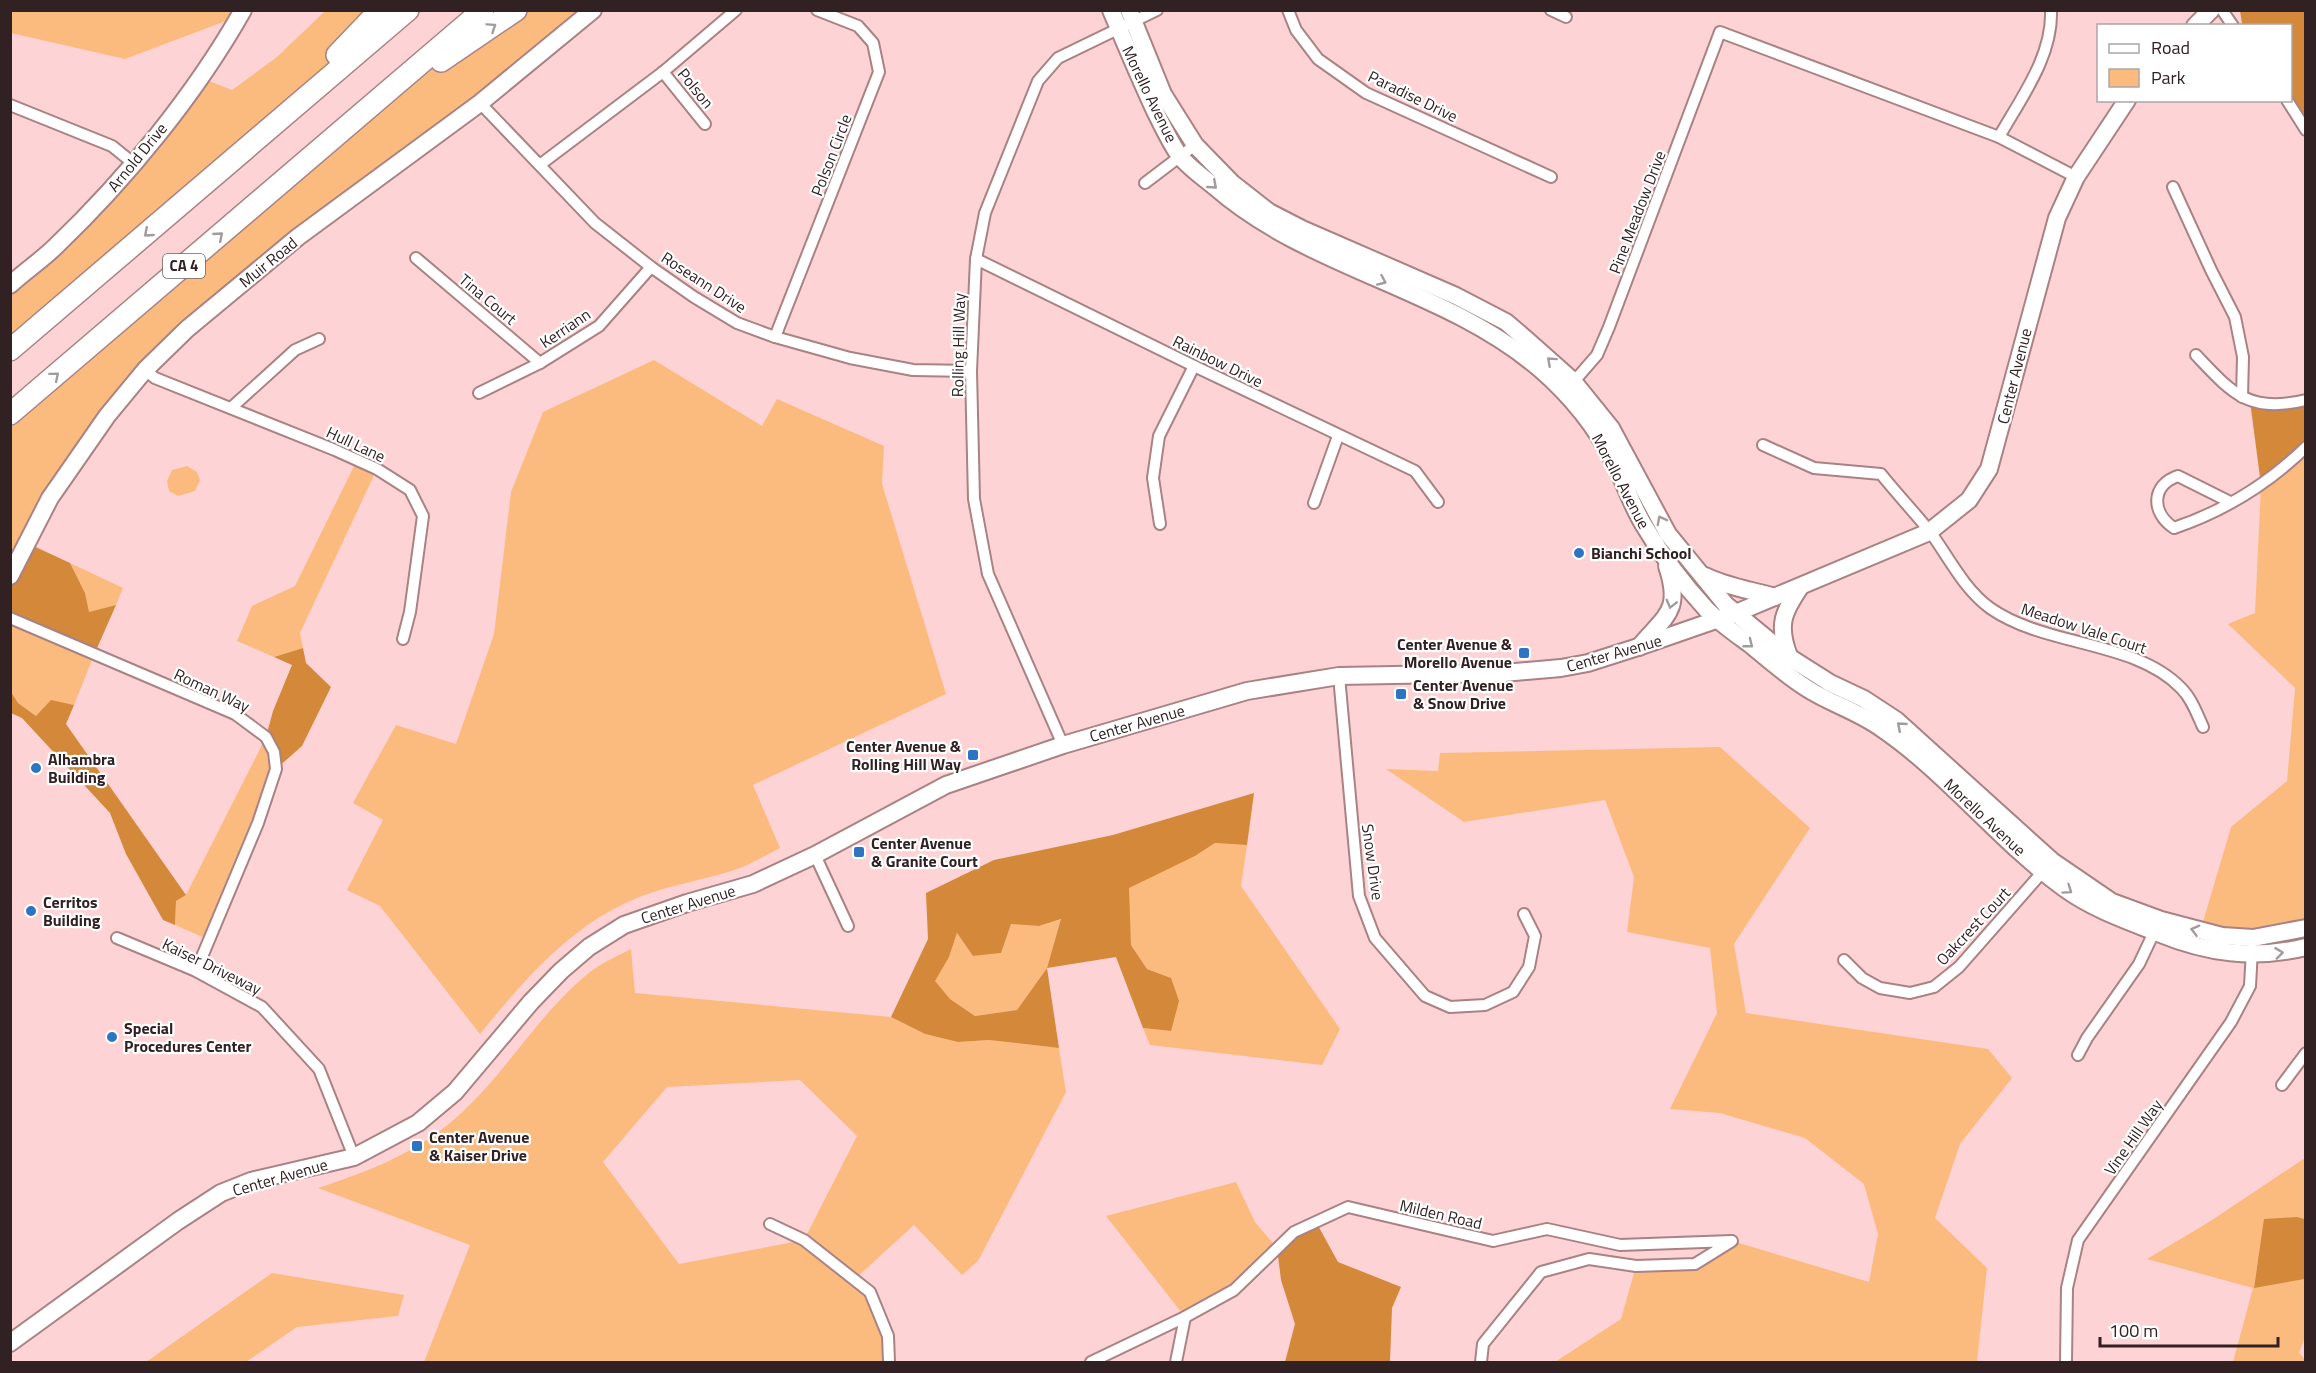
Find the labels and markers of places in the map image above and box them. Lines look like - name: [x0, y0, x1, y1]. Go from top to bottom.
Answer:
- place label: Bianchi School: [1591, 541, 1692, 565]
- marker: Bianchi School: [1572, 546, 1586, 560]
- place label: Center Avenue & Morello Avenue: [1397, 632, 1513, 674]
- marker: Center Avenue & Morello Avenue: [1517, 646, 1531, 660]
- place label: Center Avenue & Snow Drive: [1413, 673, 1513, 715]
- marker: Center Avenue & Snow Drive: [1394, 687, 1408, 701]
- place label: Center Avenue & Rolling Hill Way: [846, 734, 962, 776]
- place label: Alhambra Building: [48, 747, 115, 789]
- marker: Center Avenue & Rolling Hill Way: [966, 748, 980, 762]
- marker: Alhambra Building: [29, 761, 43, 775]
- place label: Center Avenue & Granite Court: [871, 831, 978, 873]
- marker: Center Avenue & Granite Court: [852, 845, 866, 859]
- place label: Cerritos Building: [43, 890, 101, 932]
- marker: Cerritos Building: [24, 904, 38, 918]
- place label: Special Procedures Center: [124, 1016, 251, 1058]
- marker: Special Procedures Center: [105, 1030, 119, 1044]
- place label: Center Avenue & Kaiser Drive: [429, 1125, 529, 1167]
- marker: Center Avenue & Kaiser Drive: [410, 1139, 424, 1153]

